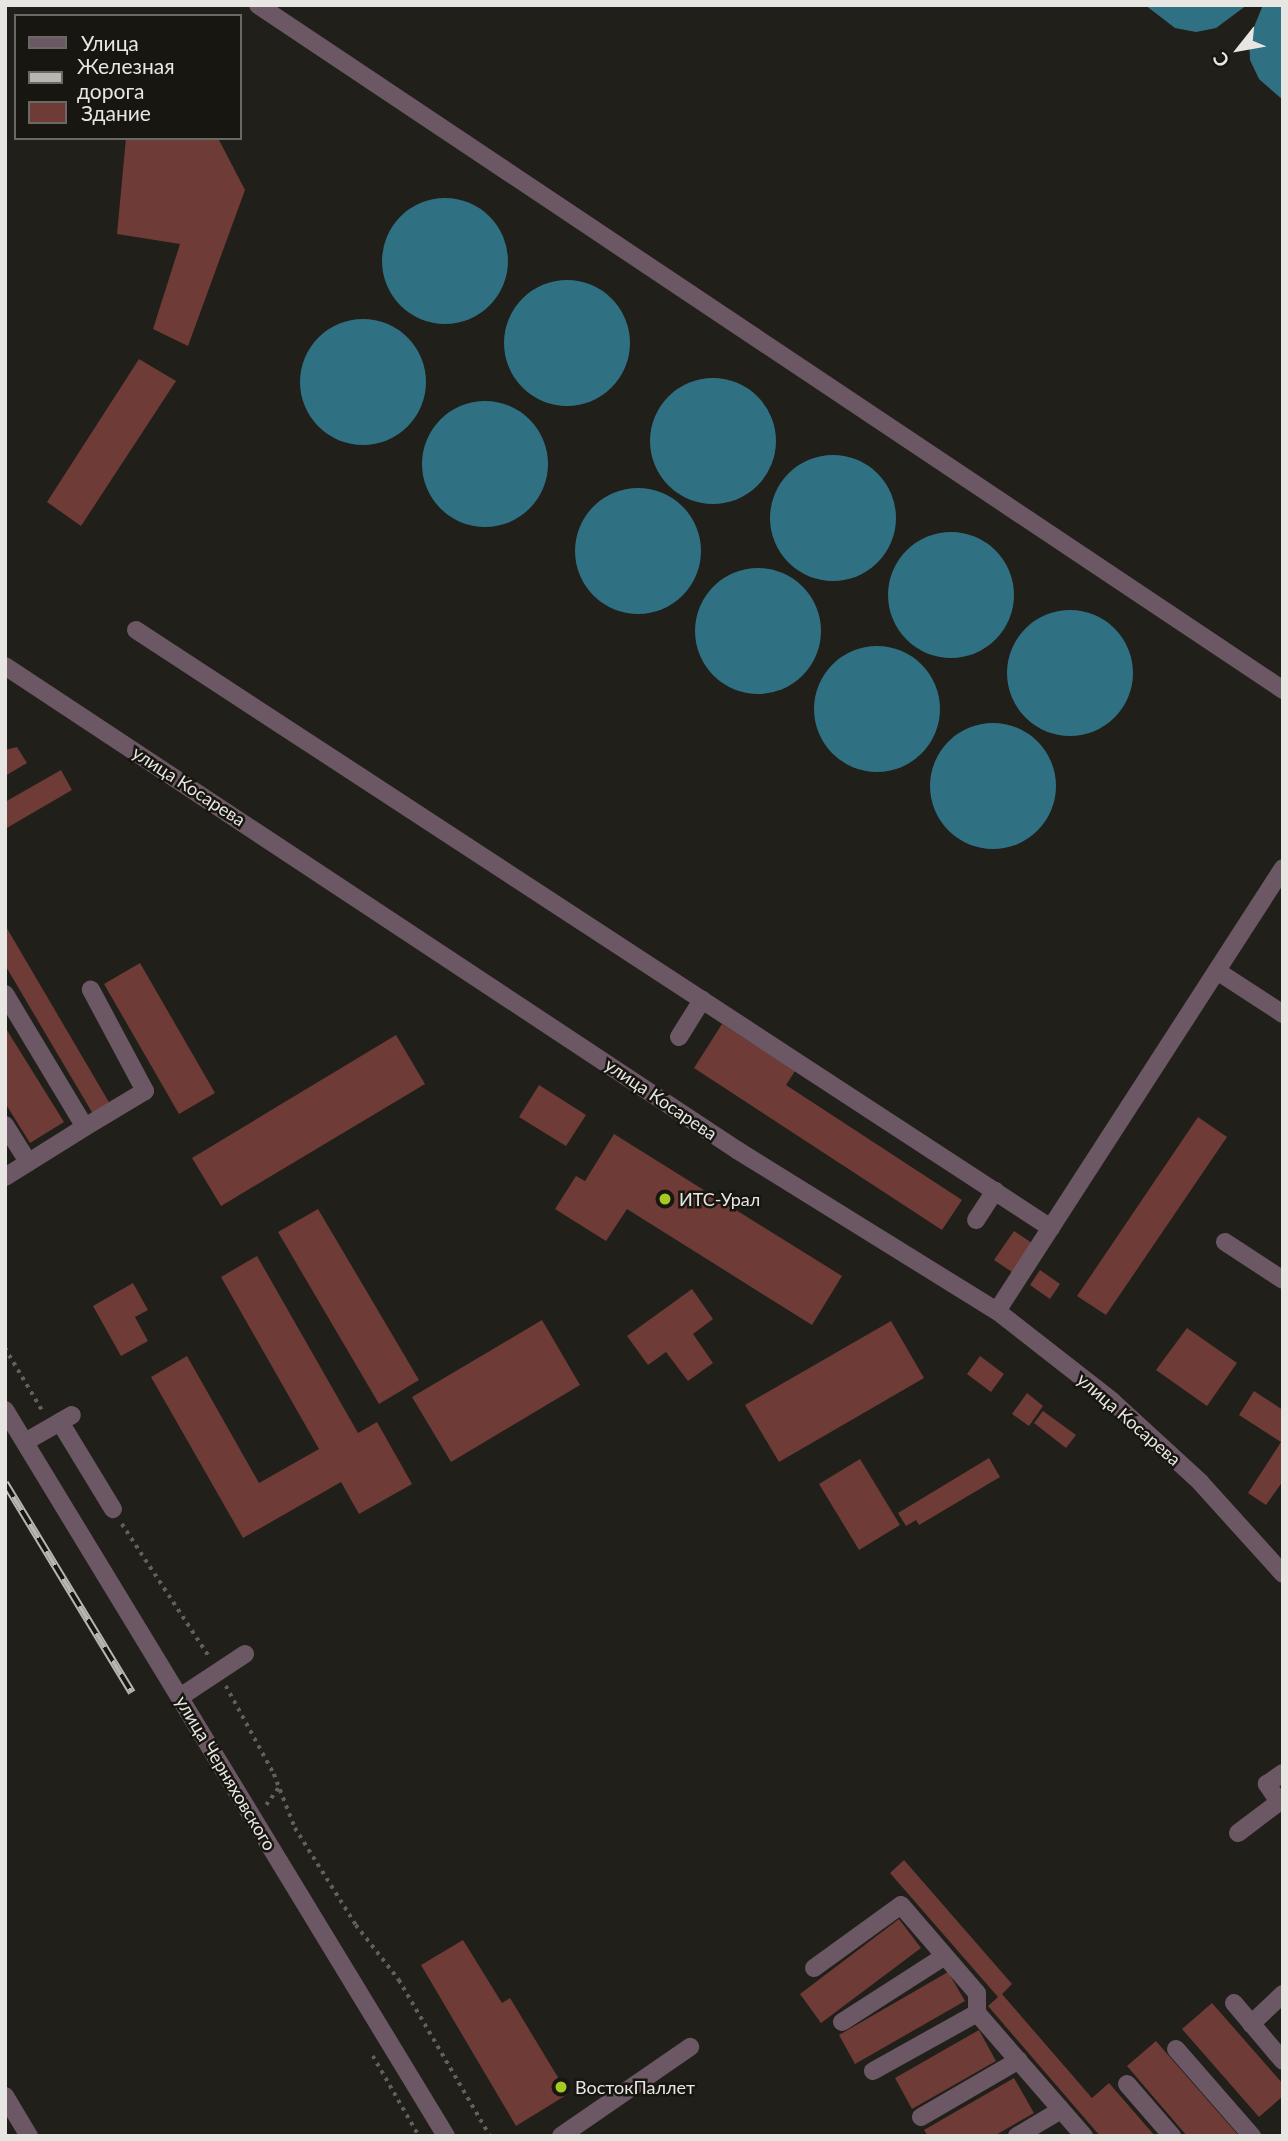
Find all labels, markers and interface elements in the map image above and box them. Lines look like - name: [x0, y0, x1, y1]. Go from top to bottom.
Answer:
- legend: [14, 14, 242, 140]
- north arrow: [1204, 14, 1274, 84]
- text: Улица: [81, 30, 139, 55]
- text: С: [1207, 49, 1234, 71]
- text: Железная дорога: [77, 53, 175, 103]
- text: Здание: [81, 100, 151, 125]
- street label: улица Косарева: [128, 741, 250, 831]
- street label: улица Косарева: [601, 1054, 721, 1144]
- place label: ИТС-Урал: [679, 1188, 760, 1210]
- marker: ИТС-Урал: [657, 1191, 673, 1207]
- street label: улица Косарева: [1073, 1368, 1185, 1470]
- street label: улица Черняховского: [171, 1692, 281, 1854]
- place label: ВостокПаллет: [575, 2076, 695, 2098]
- marker: ВостокПаллет: [553, 2079, 569, 2095]

